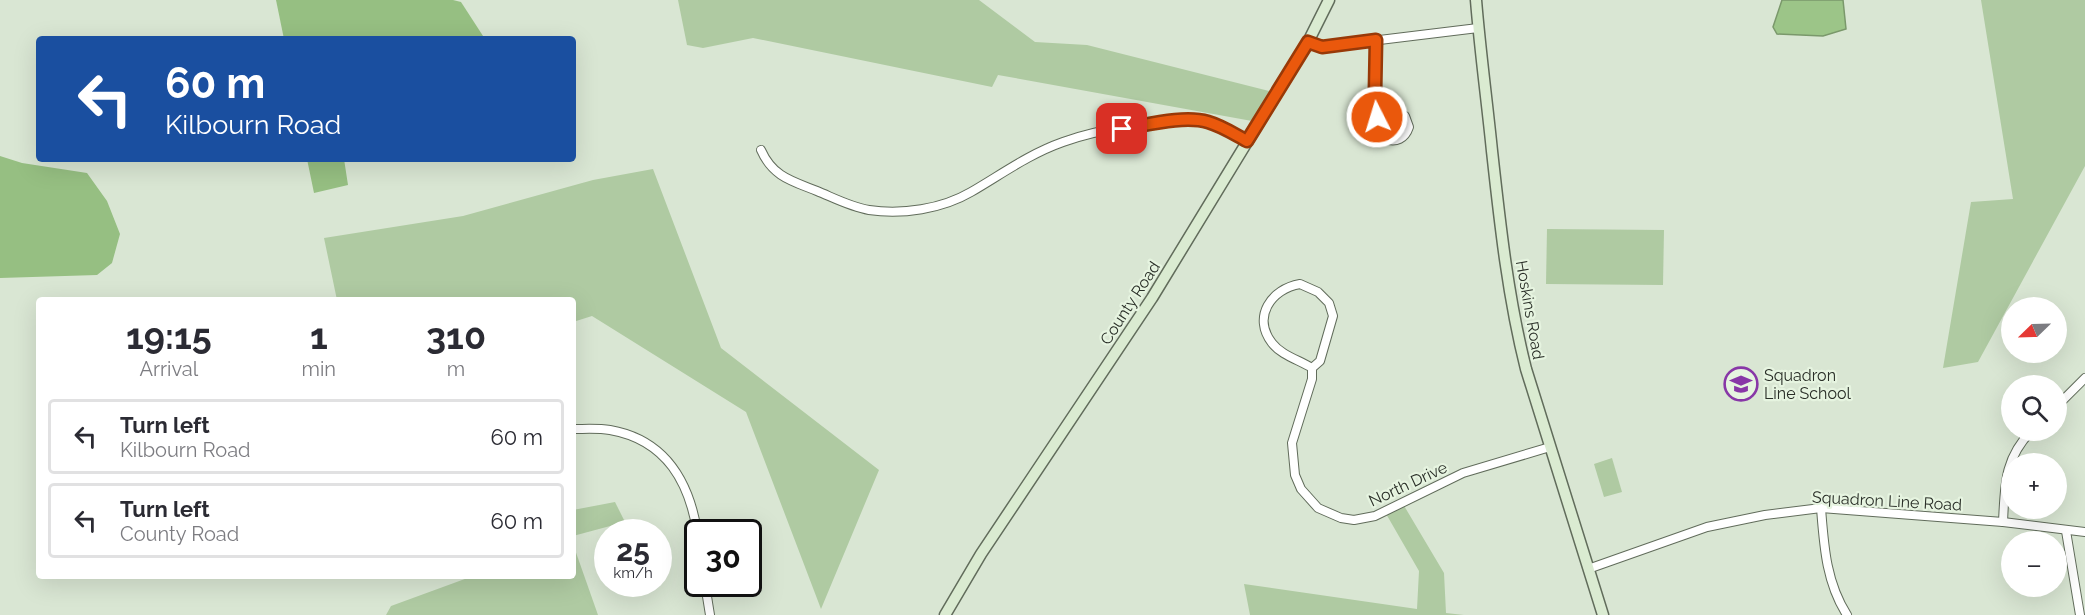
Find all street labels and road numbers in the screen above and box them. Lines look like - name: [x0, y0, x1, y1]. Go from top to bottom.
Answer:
- street label: County Road: [1096, 258, 1164, 348]
- street label: Hoskins Road: [1512, 259, 1548, 361]
- street label: North Drive: [1366, 458, 1450, 510]
- street label: Squadron Line Road: [1812, 488, 1962, 514]

